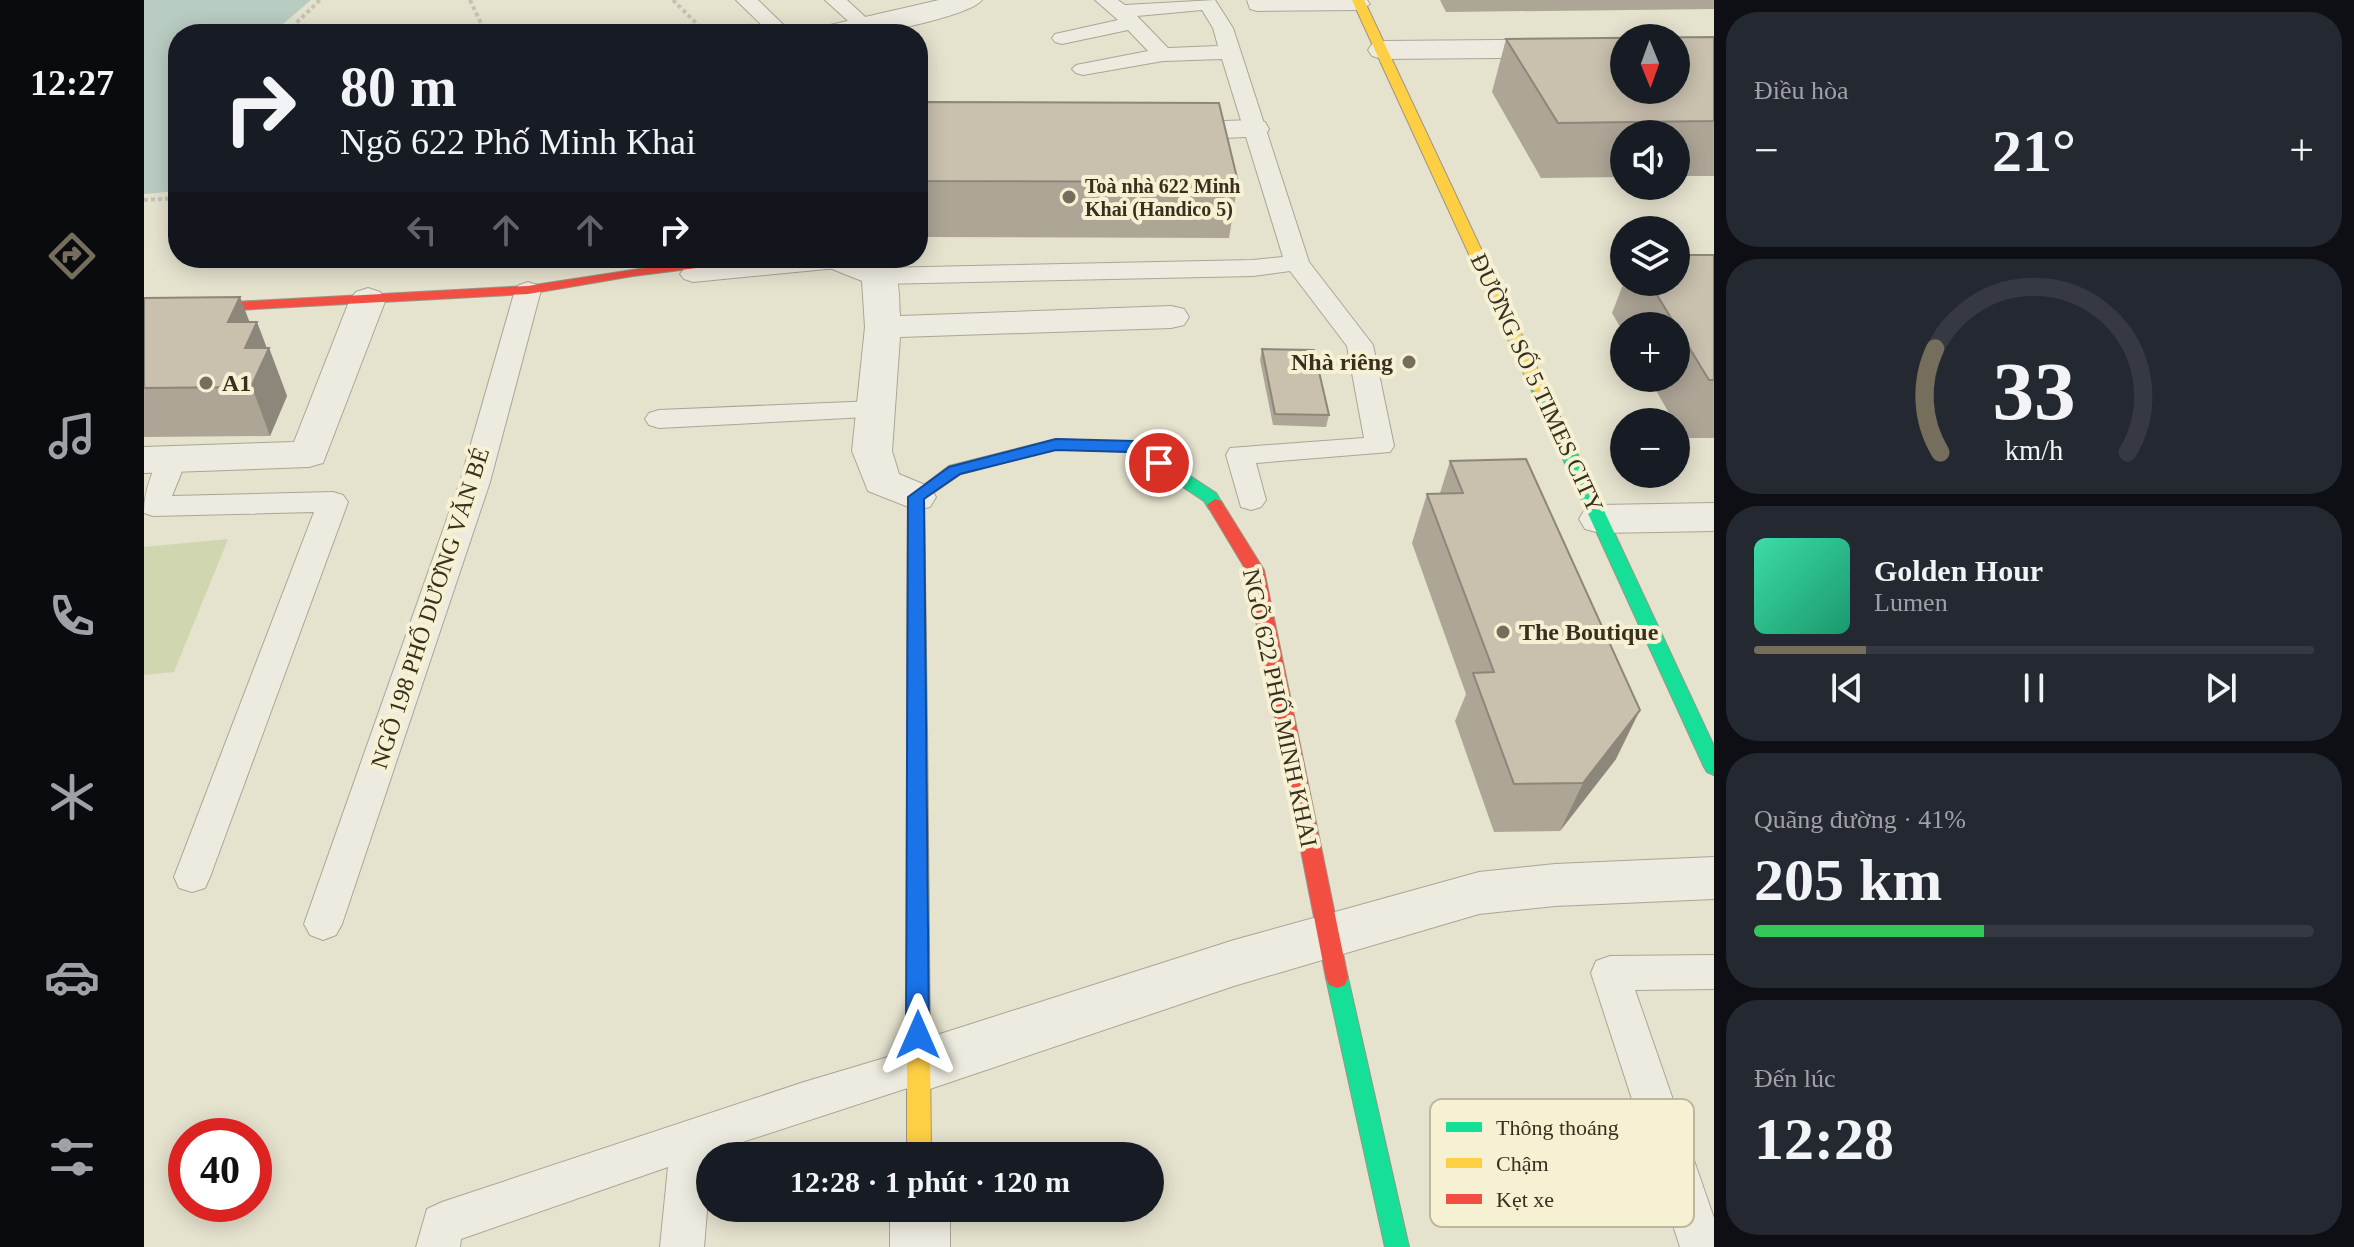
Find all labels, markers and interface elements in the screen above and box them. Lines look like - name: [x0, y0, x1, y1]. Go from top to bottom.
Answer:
- north arrow: [1610, 24, 1690, 104]
- map controls: [1610, 24, 1690, 488]
- icon: right: [208, 56, 312, 160]
- text: 80 m: [340, 56, 457, 118]
- text: 12:27: [30, 63, 114, 103]
- text: Điều hòa: [1754, 76, 1849, 105]
- text: 21°: [1992, 118, 2076, 184]
- button: sound: [1610, 120, 1690, 200]
- text: Ngõ 622 Phố Minh Khai: [340, 122, 696, 162]
- text: −: [1754, 126, 1779, 175]
- text: +: [2289, 126, 2314, 175]
- place label: Toà nhà 622 Minh Khai (Handico 5): [1085, 175, 1240, 221]
- marker: Toà nhà 622 Minh Khai (Handico 5): [1060, 188, 1078, 206]
- icon: left: [400, 208, 444, 252]
- icon: ahead: [484, 208, 528, 252]
- icon: ahead: [568, 208, 612, 252]
- icon: right: [652, 208, 696, 252]
- button: layers: [1610, 216, 1690, 296]
- icon: directions: [44, 228, 100, 284]
- street label: ĐƯỜNG SỐ 5 TIMES CITY: [1466, 250, 1608, 516]
- button: +: [1610, 312, 1690, 392]
- text: 33: [1992, 344, 2076, 436]
- place label: Nhà riêng: [1291, 349, 1393, 375]
- marker: Nhà riêng: [1400, 353, 1418, 371]
- place label: A1: [222, 370, 251, 396]
- marker: A1: [197, 374, 215, 392]
- icon: music: [44, 408, 100, 464]
- button: −: [1610, 408, 1690, 488]
- pin: [1125, 429, 1193, 497]
- text: km/h: [2005, 435, 2063, 466]
- icon: arrive: [1137, 441, 1181, 485]
- street label: NGÕ 198 PHỐ DƯƠNG VĂN BÉ: [366, 444, 494, 772]
- text: Golden Hour: [1874, 554, 2043, 587]
- street label: NGÕ 622 PHỐ MINH KHAI: [1238, 566, 1322, 850]
- icon: phone: [44, 588, 100, 644]
- text: Lumen: [1874, 588, 1948, 617]
- place label: The Boutique: [1519, 619, 1659, 645]
- marker: The Boutique: [1494, 623, 1512, 641]
- icon: previous: [1825, 666, 1869, 710]
- icon: pause: [2012, 666, 2056, 710]
- icon: next: [2199, 666, 2243, 710]
- icon: climate: [44, 769, 100, 825]
- text: Quãng đường · 41%: [1754, 805, 1966, 834]
- text: 205 km: [1754, 847, 1942, 913]
- icon: car: [44, 949, 100, 1005]
- position arrow: [876, 993, 960, 1077]
- text: Đến lúc: [1754, 1064, 1836, 1093]
- legend: [1430, 1099, 1694, 1227]
- text: 12:28: [1754, 1106, 1894, 1172]
- text: Thông thoáng: [1496, 1115, 1619, 1140]
- speed limit sign: 40: [168, 1118, 272, 1222]
- icon: filters: [44, 1129, 100, 1185]
- text: Chậm: [1496, 1151, 1549, 1176]
- text: 12:28 · 1 phút · 120 m: [790, 1165, 1070, 1198]
- text: Kẹt xe: [1496, 1187, 1554, 1212]

